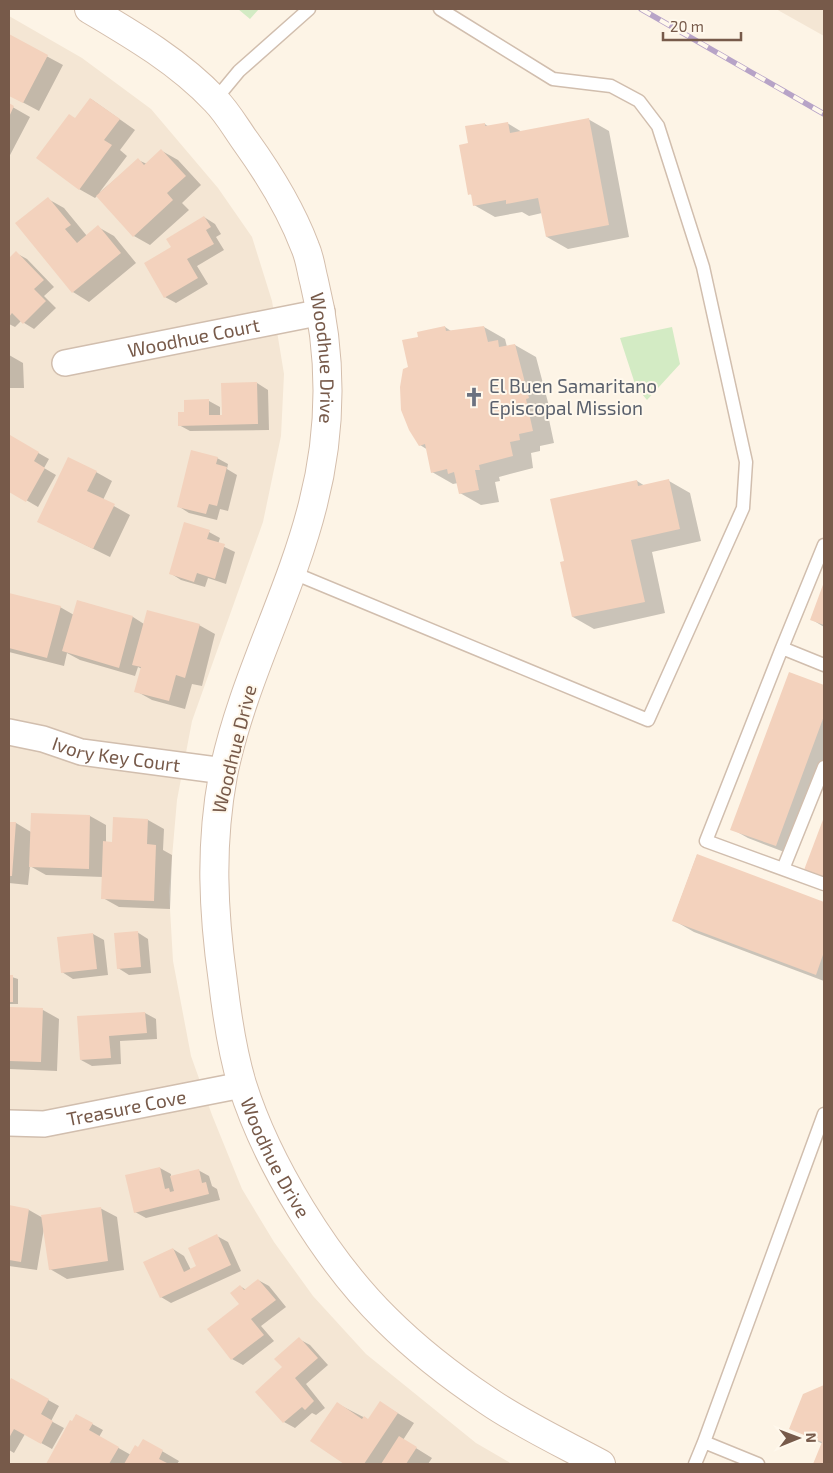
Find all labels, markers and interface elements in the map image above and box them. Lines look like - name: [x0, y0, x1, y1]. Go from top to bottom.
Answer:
- scale bar: [663, 10, 740, 42]
- text: 20 m: [670, 17, 704, 35]
- street label: Woodhue Drive: [306, 290, 339, 424]
- street label: Woodhue Court: [126, 313, 261, 361]
- place label: El Buen Samaritano Episcopal Mission: [489, 374, 657, 419]
- church icon: El Buen Samaritano Episcopal Mission: [463, 386, 485, 408]
- street label: Woodhue Drive: [206, 682, 261, 815]
- street label: Ivory Key Court: [49, 731, 182, 776]
- street label: Treasure Cove: [65, 1084, 188, 1130]
- street label: Woodhue Drive: [236, 1094, 315, 1222]
- north arrow: [773, 1413, 823, 1463]
- text: N: [803, 1433, 820, 1443]

